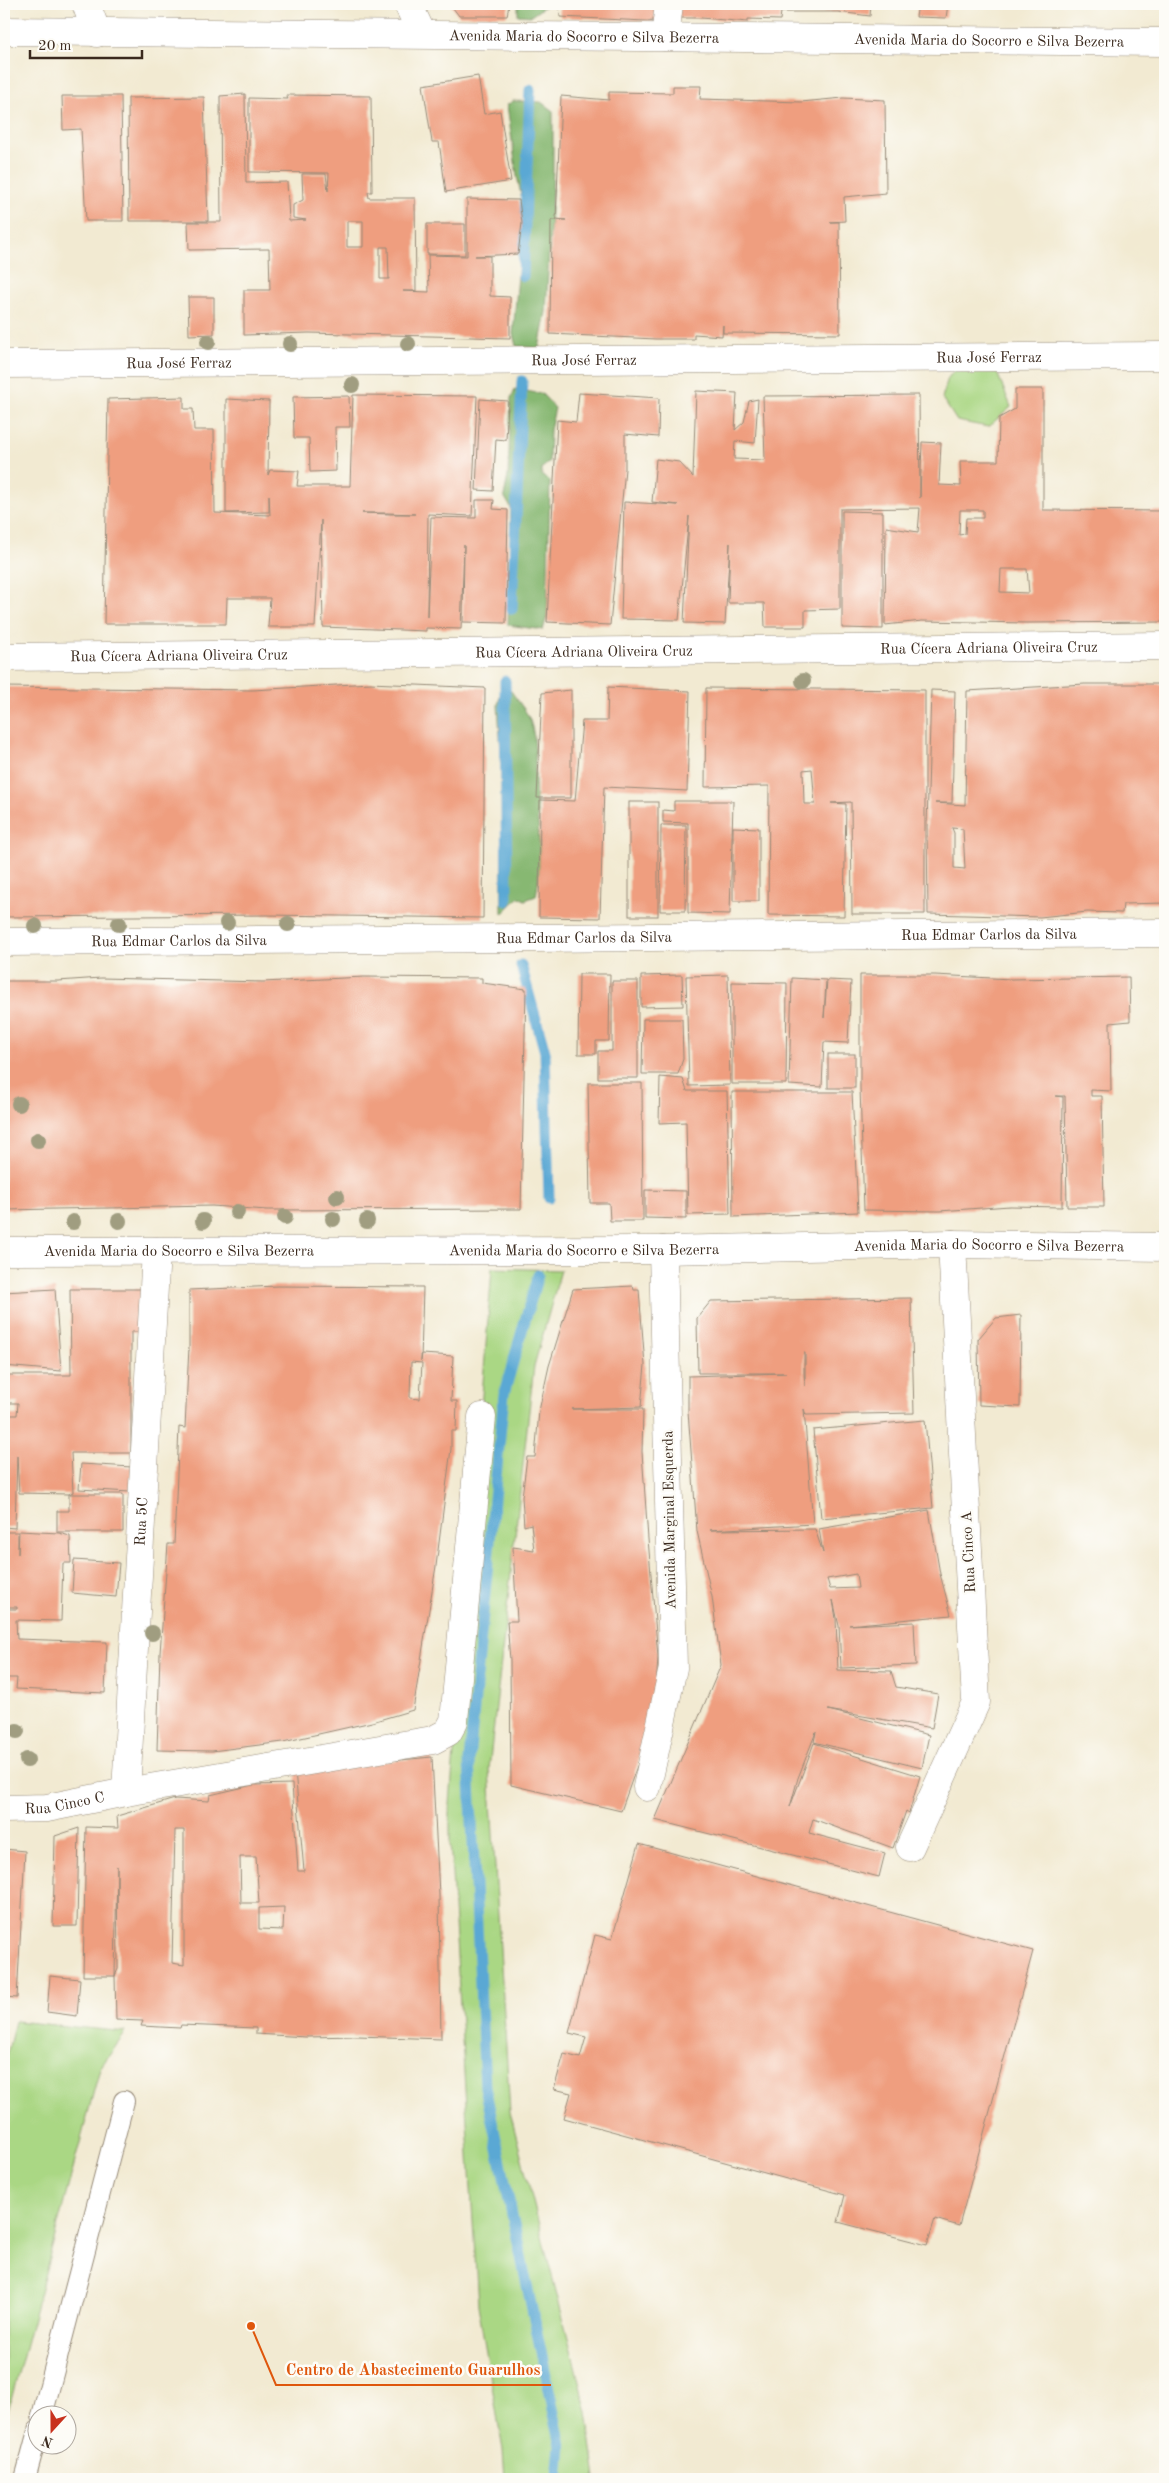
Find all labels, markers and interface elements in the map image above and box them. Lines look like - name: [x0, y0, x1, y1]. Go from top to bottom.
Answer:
- scale bar: [30, 28, 142, 60]
- street label: Avenida Maria do Socorro e Silva Bezerra: [449, 29, 720, 47]
- street label: Avenida Maria do Socorro e Silva Bezerra: [854, 33, 1125, 51]
- text: 20 m: [38, 39, 72, 54]
- street label: Rua José Ferraz: [936, 351, 1042, 367]
- street label: Rua José Ferraz: [531, 354, 637, 369]
- street label: Rua José Ferraz: [126, 356, 232, 372]
- street label: Rua Cícera Adriana Oliveira Cruz: [880, 641, 1098, 658]
- street label: Rua Cícera Adriana Oliveira Cruz: [475, 644, 693, 662]
- street label: Rua Cícera Adriana Oliveira Cruz: [70, 648, 288, 665]
- street label: Rua Edmar Carlos da Silva: [901, 928, 1078, 944]
- street label: Rua Edmar Carlos da Silva: [496, 931, 673, 947]
- street label: Rua Edmar Carlos da Silva: [91, 934, 268, 950]
- street label: Avenida Maria do Socorro e Silva Bezerra: [854, 1238, 1125, 1255]
- street label: Avenida Maria do Socorro e Silva Bezerra: [449, 1243, 720, 1259]
- street label: Avenida Maria do Socorro e Silva Bezerra: [44, 1245, 315, 1260]
- street label: Avenida Marginal Esquerda: [661, 1430, 680, 1610]
- street label: Rua 5C: [134, 1497, 151, 1546]
- street label: Rua Cinco A: [960, 1510, 979, 1593]
- street label: Rua Cinco C: [24, 1791, 106, 1818]
- callout: Centro de Abastecimento Guarulhos: [276, 2354, 551, 2385]
- text: Centro de Abastecimento Guarulhos: [286, 2363, 540, 2379]
- north arrow: [28, 2406, 78, 2456]
- text: N: [40, 2433, 55, 2450]

